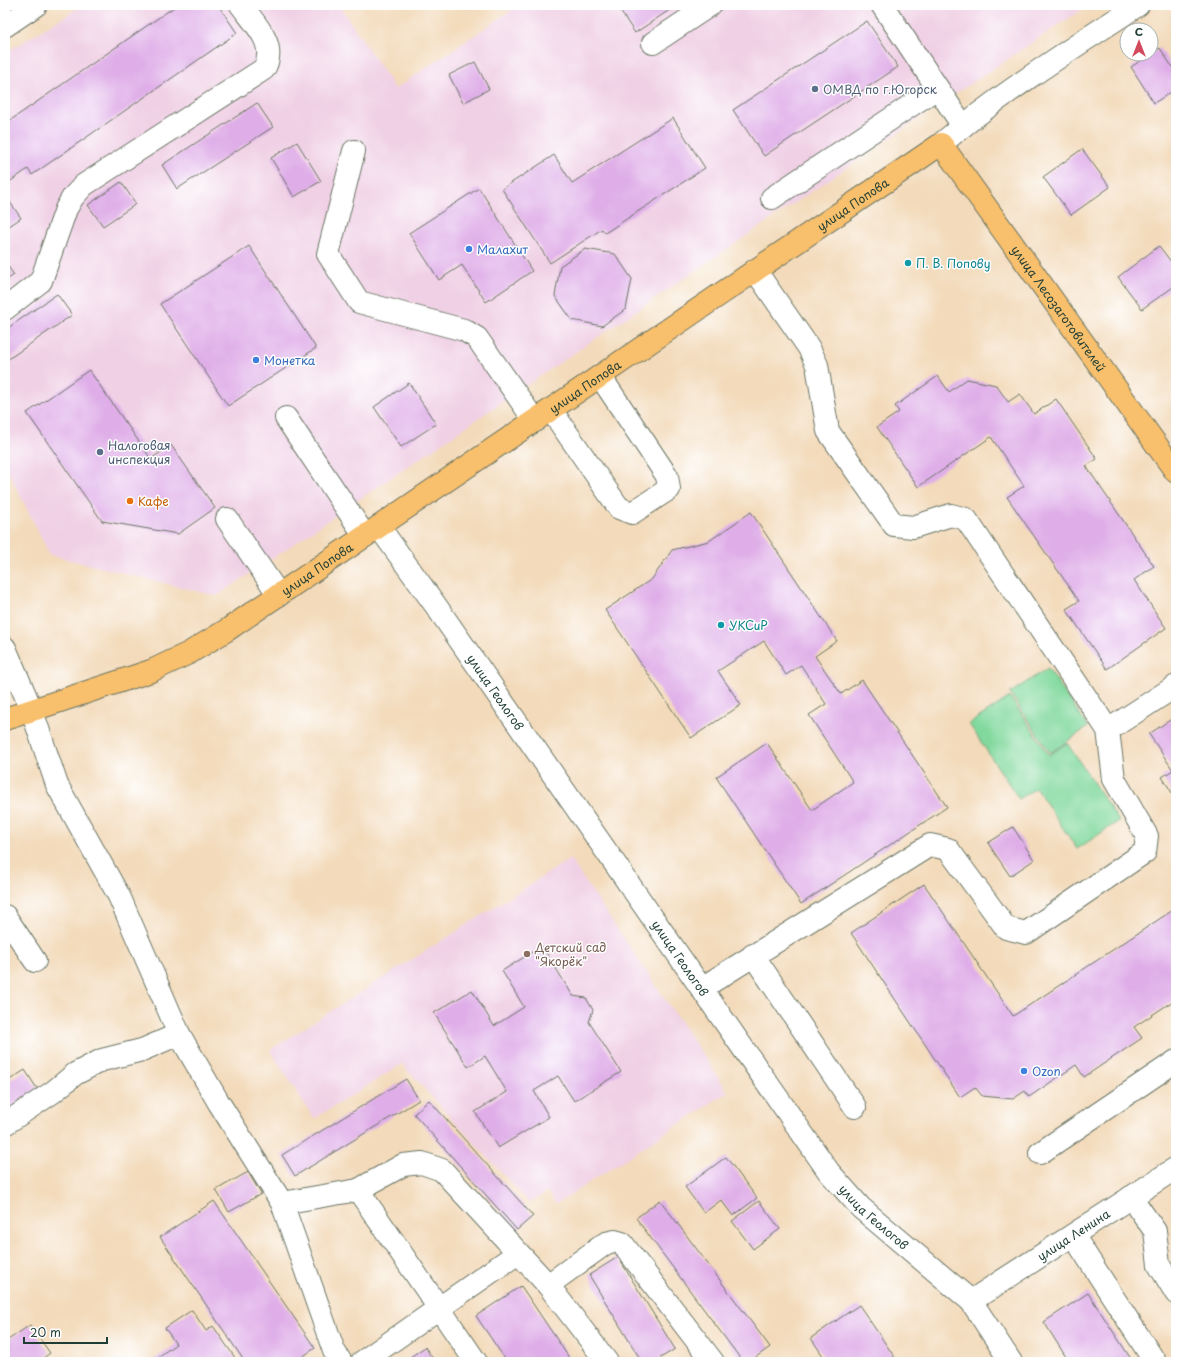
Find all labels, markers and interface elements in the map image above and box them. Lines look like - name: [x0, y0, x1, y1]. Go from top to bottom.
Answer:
- north arrow: [1119, 22, 1159, 62]
- text: С: [1135, 23, 1143, 40]
- place label: ОМВД по г.Югорск: [823, 80, 938, 98]
- marker: ОМВД по г.Югорск: [810, 84, 820, 94]
- street label: улица Попова: [813, 173, 893, 235]
- place label: Малахит: [477, 240, 529, 258]
- street label: улица Лесозаготовителей: [1007, 241, 1110, 375]
- marker: Малахит: [464, 244, 474, 254]
- place label: П. В. Попову: [916, 254, 990, 272]
- marker: П. В. Попову: [903, 258, 913, 268]
- place label: Монетка: [264, 351, 316, 369]
- marker: Монетка: [251, 355, 261, 365]
- street label: улица Попова: [545, 355, 625, 417]
- place label: Налоговая инспекция: [108, 436, 171, 468]
- marker: Налоговая инспекция: [95, 447, 105, 457]
- place label: Кафе: [138, 492, 169, 510]
- marker: Кафе: [125, 496, 135, 506]
- street label: улица Попова: [277, 538, 357, 600]
- place label: УКСиР: [729, 616, 768, 634]
- marker: УКСиР: [716, 620, 726, 630]
- street label: улица Геологов: [463, 650, 528, 734]
- street label: улица Геологов: [648, 916, 713, 1000]
- place label: Детский сад "Якорёк": [534, 938, 606, 970]
- marker: Детский сад "Якорёк": [522, 949, 532, 959]
- place label: Ozon: [1032, 1062, 1061, 1080]
- marker: Ozon: [1019, 1066, 1029, 1076]
- street label: улица Геологов: [835, 1180, 913, 1254]
- street label: улица Ленина: [1033, 1204, 1114, 1265]
- scale bar: [24, 1319, 107, 1345]
- text: 20 m: [30, 1323, 61, 1341]

